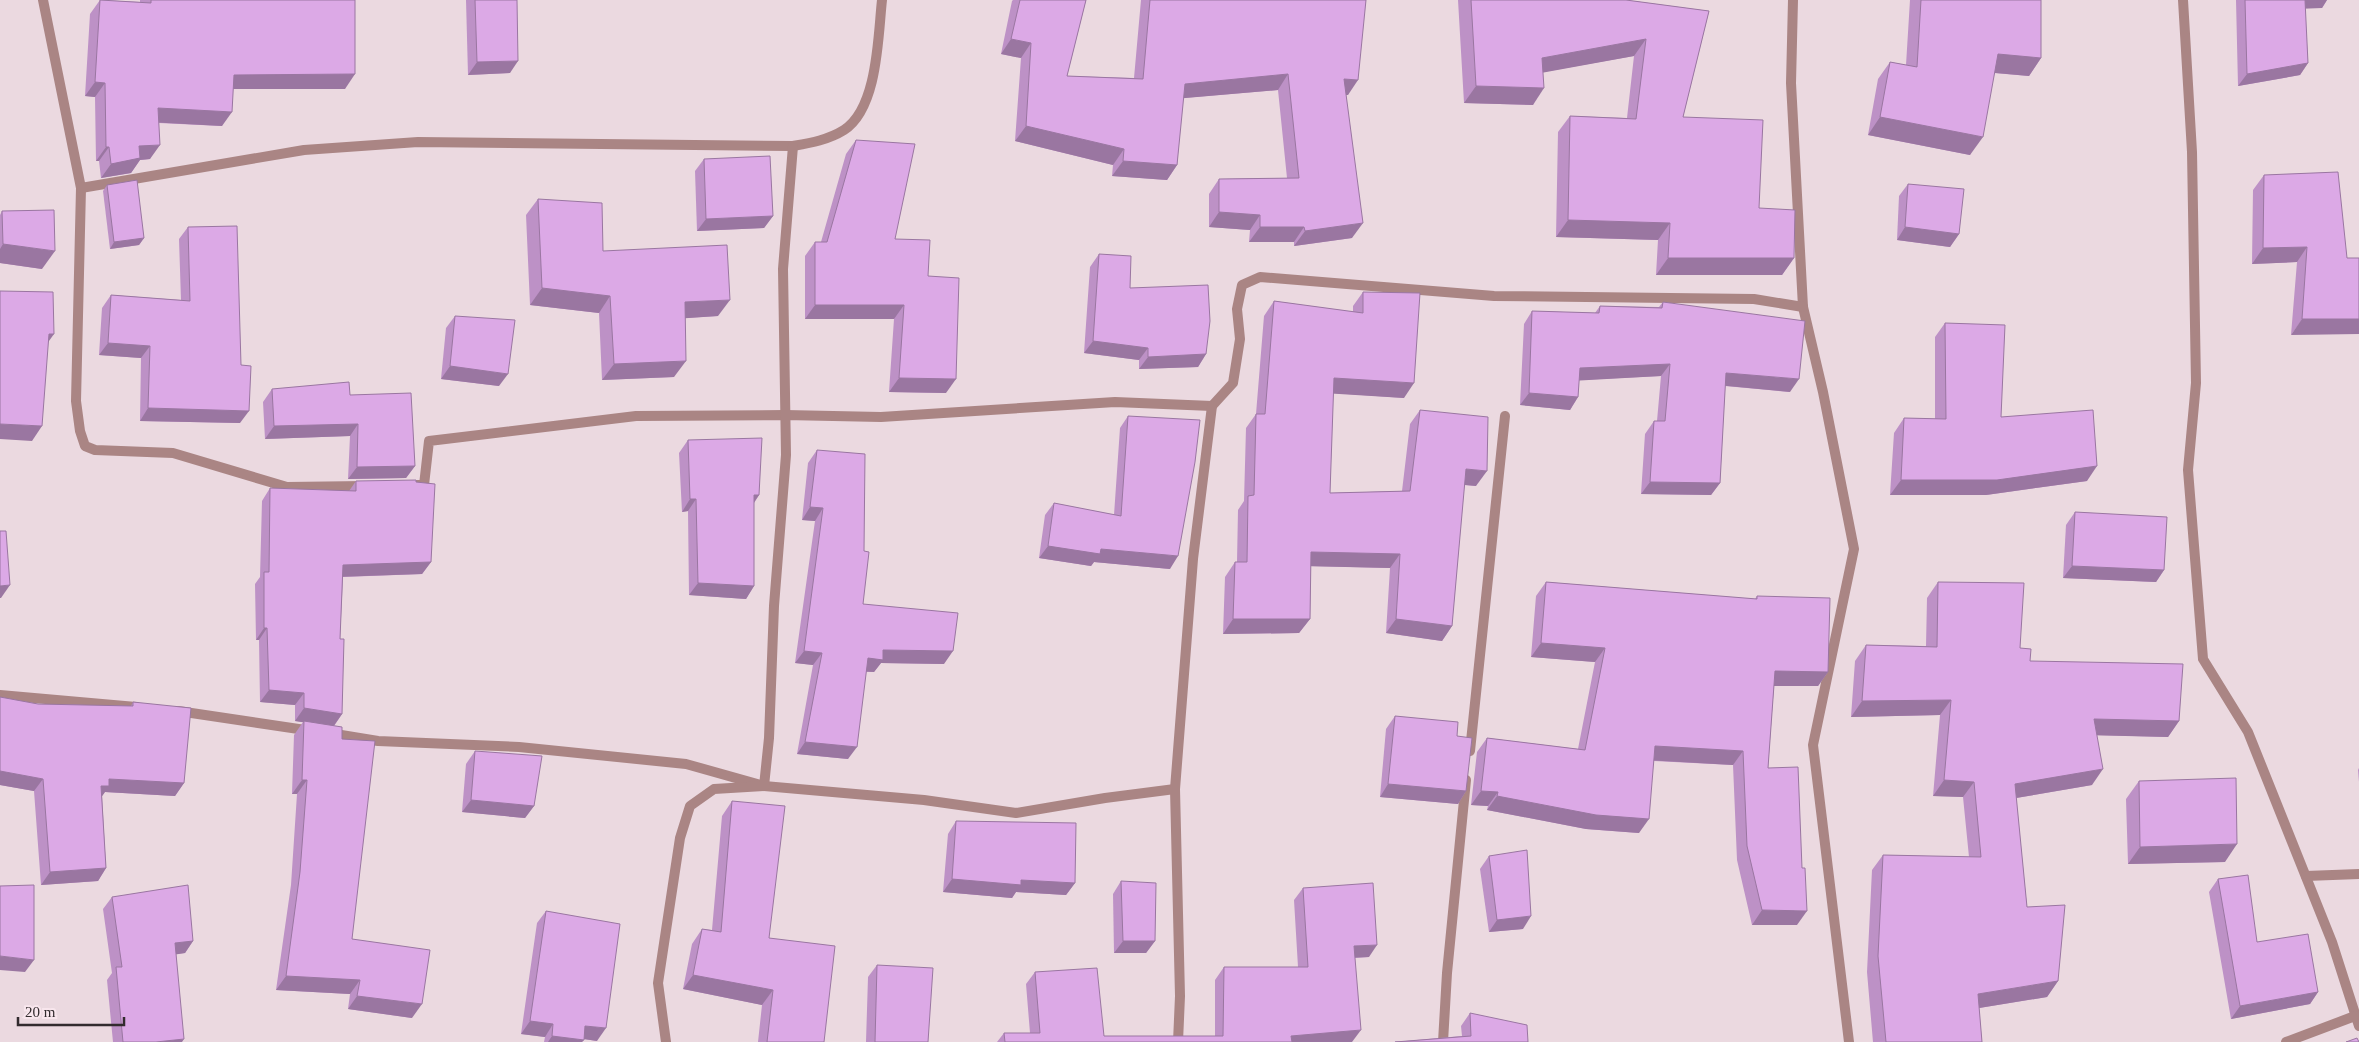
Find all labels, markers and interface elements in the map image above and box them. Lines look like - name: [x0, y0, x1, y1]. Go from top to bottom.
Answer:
- scale bar: [18, 994, 124, 1026]
- text: 20 m: [25, 1004, 56, 1020]

